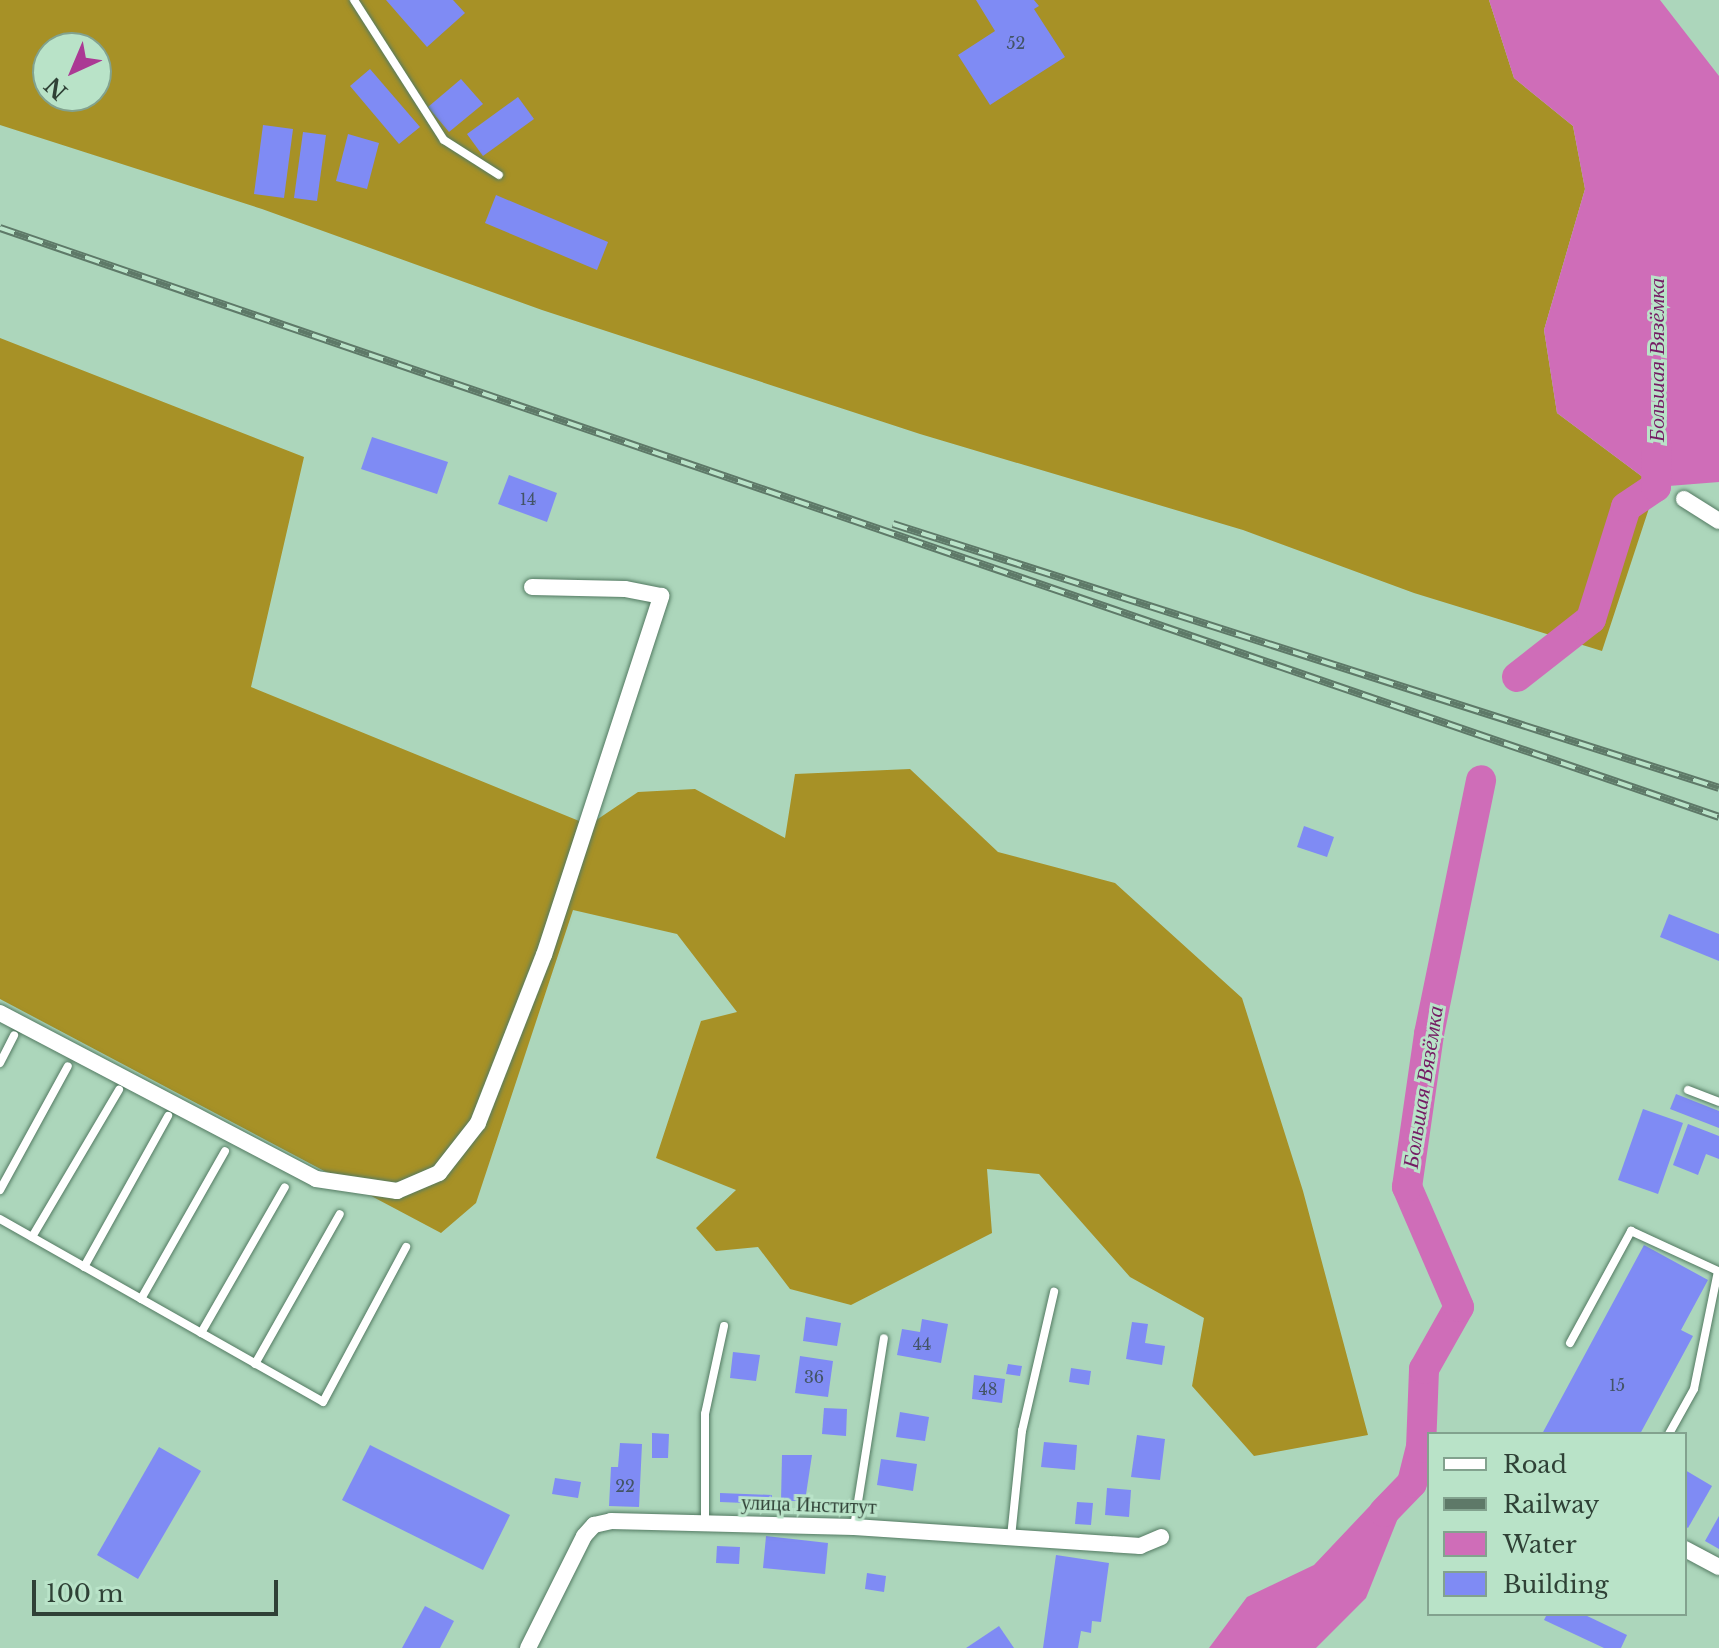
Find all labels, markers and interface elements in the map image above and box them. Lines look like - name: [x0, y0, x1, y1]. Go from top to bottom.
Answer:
- north arrow: [32, 32, 112, 112]
- house number: 52: [1007, 33, 1025, 53]
- text: N: [40, 71, 73, 105]
- water label: Большая Вязёмка: [1644, 278, 1670, 442]
- house number: 14: [520, 489, 536, 509]
- water label: Большая Вязёмка: [1397, 1004, 1449, 1170]
- house number: 44: [913, 1334, 931, 1354]
- house number: 36: [804, 1367, 824, 1387]
- house number: 15: [1609, 1375, 1625, 1395]
- house number: 48: [978, 1379, 998, 1399]
- legend: [1427, 1432, 1687, 1616]
- text: Road: [1503, 1450, 1567, 1479]
- house number: 22: [615, 1476, 635, 1496]
- text: Railway: [1503, 1490, 1599, 1519]
- street label: улица Институт: [741, 1491, 877, 1519]
- text: Water: [1503, 1530, 1577, 1559]
- scale bar: [36, 1564, 282, 1614]
- text: Building: [1503, 1570, 1609, 1599]
- text: 100 m: [46, 1579, 124, 1608]

